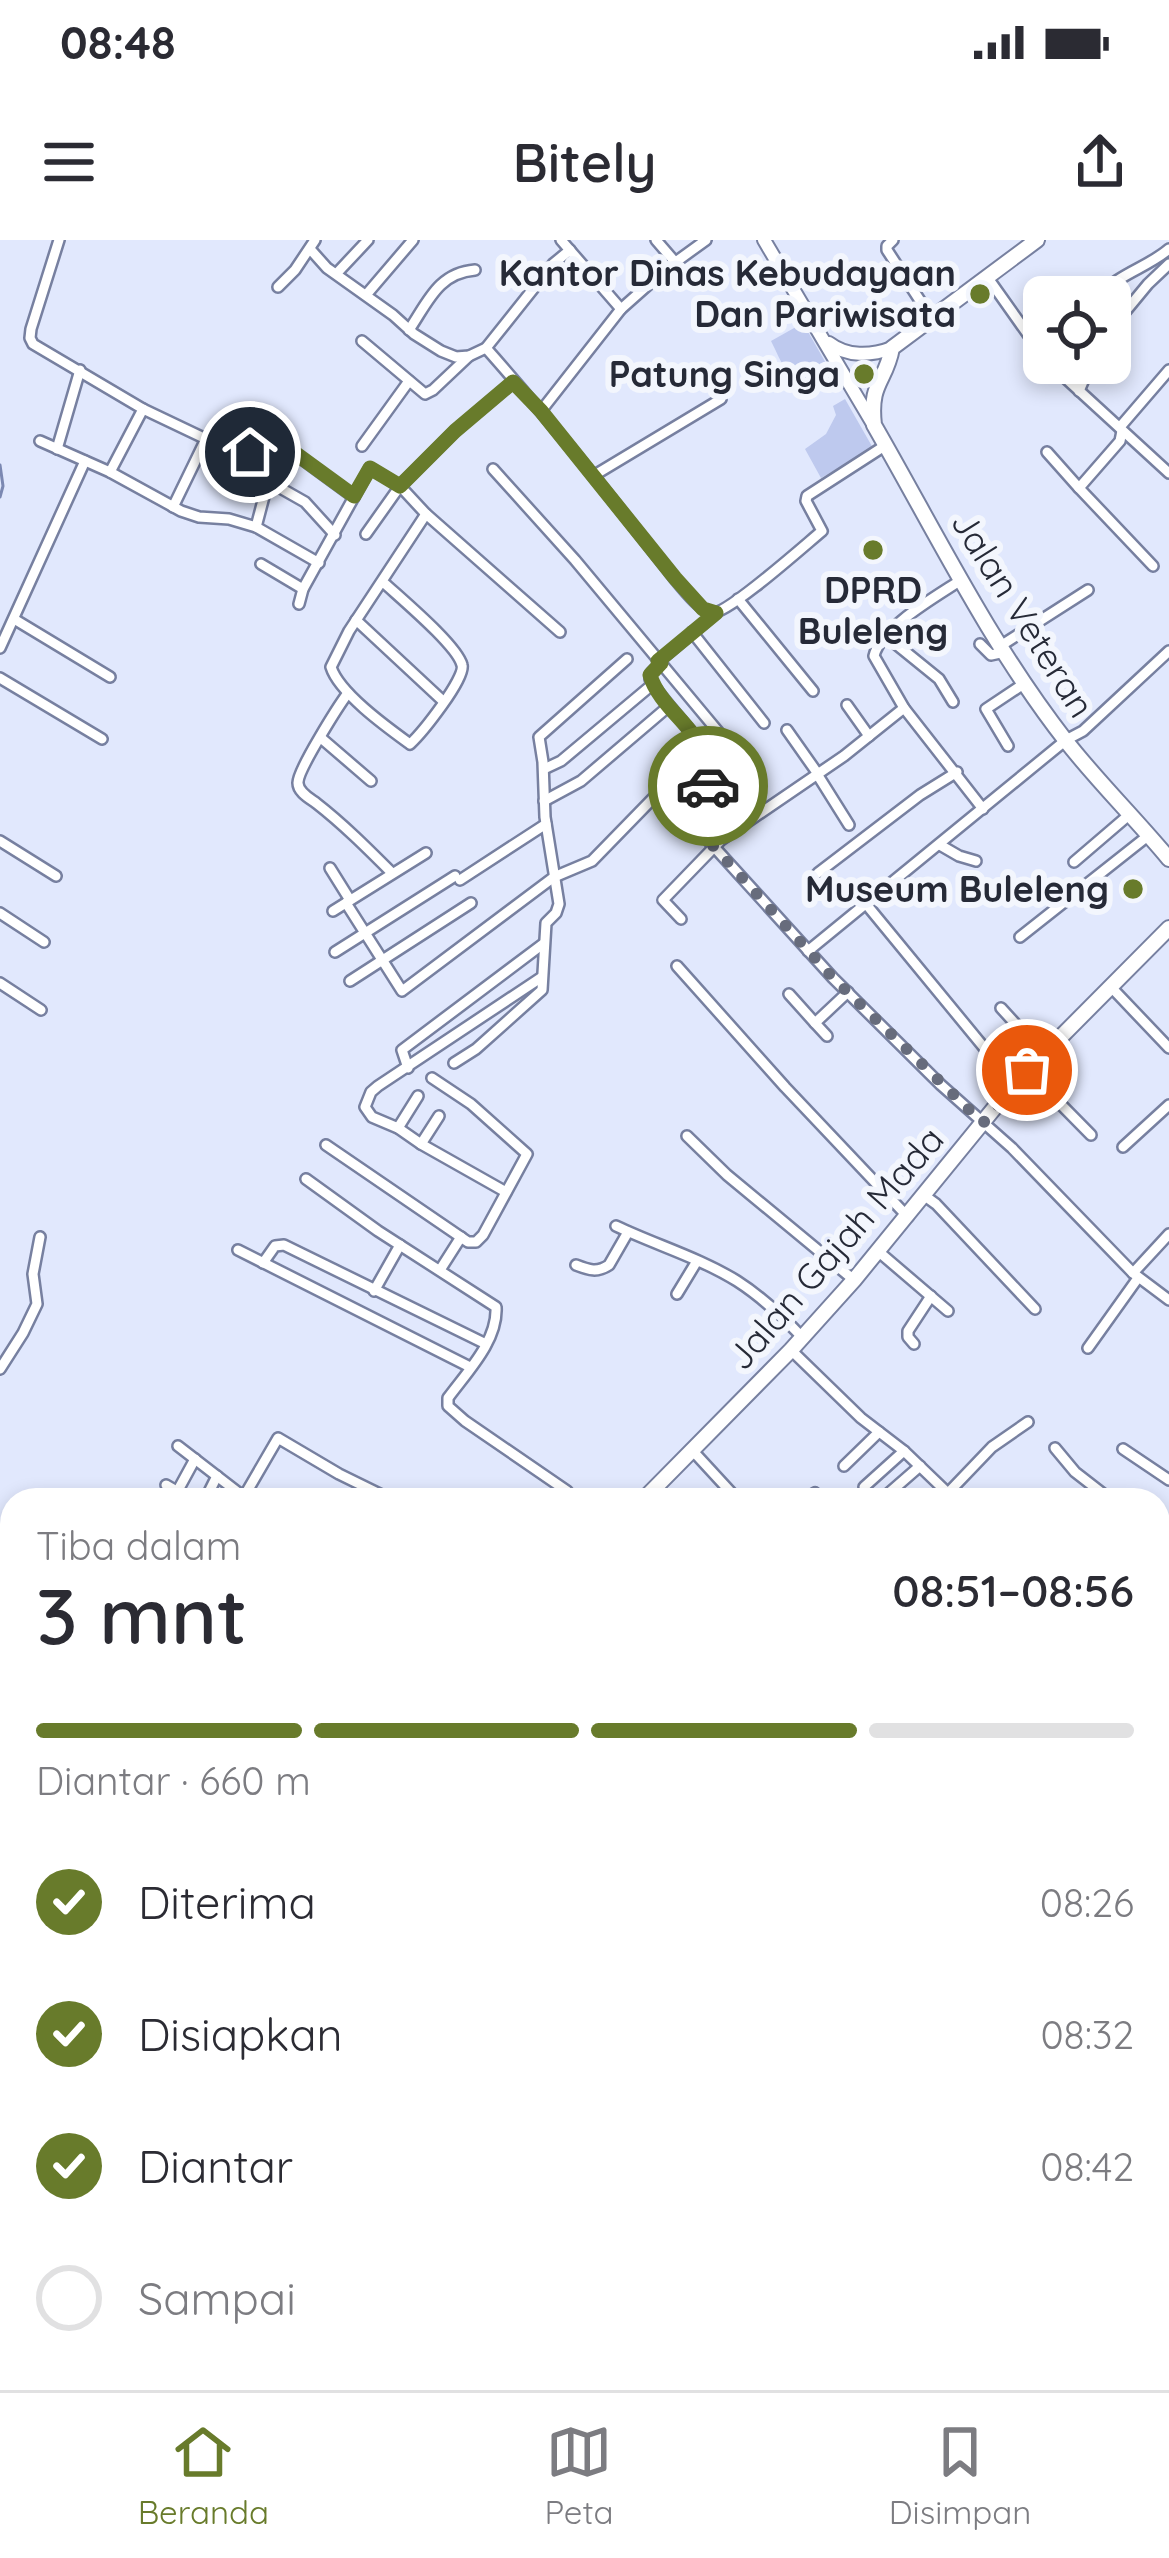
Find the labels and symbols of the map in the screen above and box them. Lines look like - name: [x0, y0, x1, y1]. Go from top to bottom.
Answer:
- place label: Kantor Dinas Kebudayaan Dan Pariwisata: [499, 250, 956, 336]
- marker: Kantor Dinas Kebudayaan Dan Pariwisata: [967, 281, 993, 307]
- place label: Patung Singa: [609, 351, 840, 396]
- marker: Patung Singa: [851, 361, 877, 387]
- pin: [199, 401, 301, 503]
- street label: Jalan Veteran: [942, 502, 1105, 725]
- marker: DPRD Buleleng: [860, 537, 886, 563]
- place label: DPRD Buleleng: [798, 567, 948, 653]
- courier: [648, 726, 768, 846]
- place label: Museum Buleleng: [805, 866, 1109, 911]
- marker: Museum Buleleng: [1120, 876, 1146, 902]
- pin: [976, 1019, 1078, 1121]
- street label: Jalan Gajah Mada: [717, 1117, 952, 1378]

